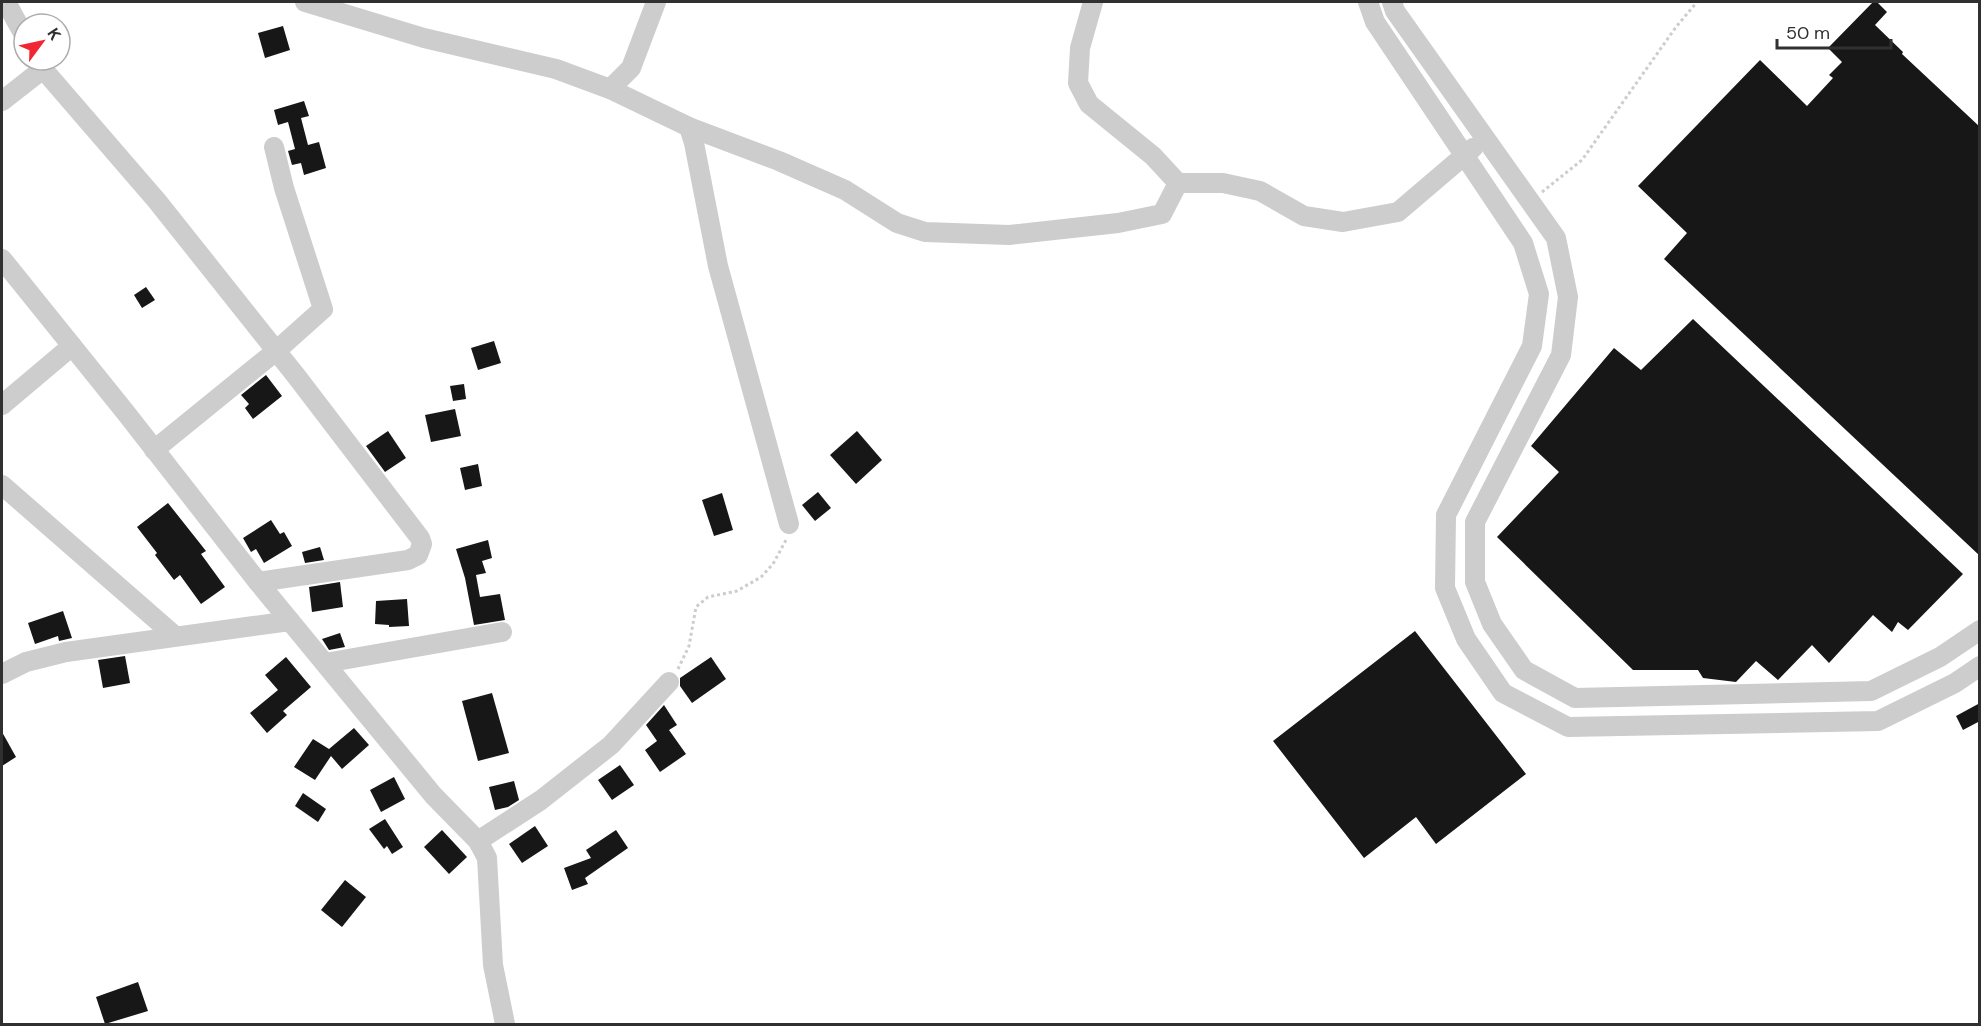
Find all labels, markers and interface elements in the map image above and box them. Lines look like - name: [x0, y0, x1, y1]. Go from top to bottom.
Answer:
- north arrow: [12, 12, 72, 72]
- scale bar: [1777, 12, 1891, 50]
- text: 50 m: [1786, 21, 1830, 45]
- text: K: [43, 24, 66, 45]

